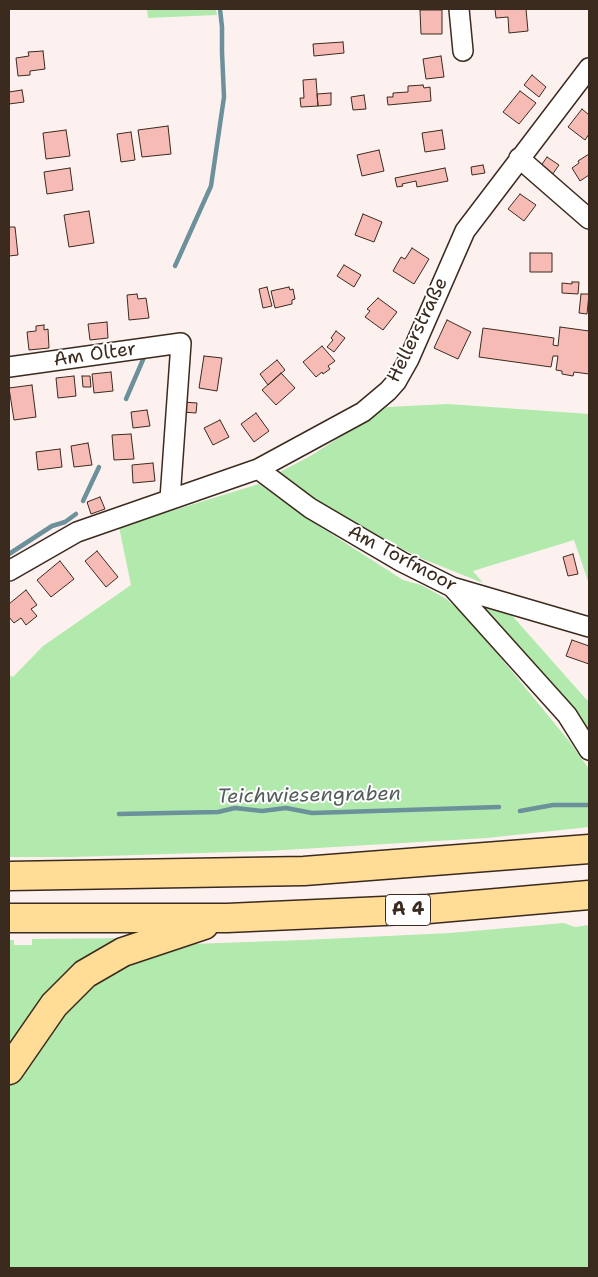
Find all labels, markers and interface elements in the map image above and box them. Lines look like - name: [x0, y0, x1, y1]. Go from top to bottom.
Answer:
- street label: Hellerstraße: [383, 274, 453, 386]
- street label: Am Olter: [52, 338, 138, 372]
- street label: Am Torfmoor: [344, 521, 460, 597]
- water label: Teichwiesengraben: [217, 782, 401, 810]
- road number: A 4: [386, 894, 430, 926]

